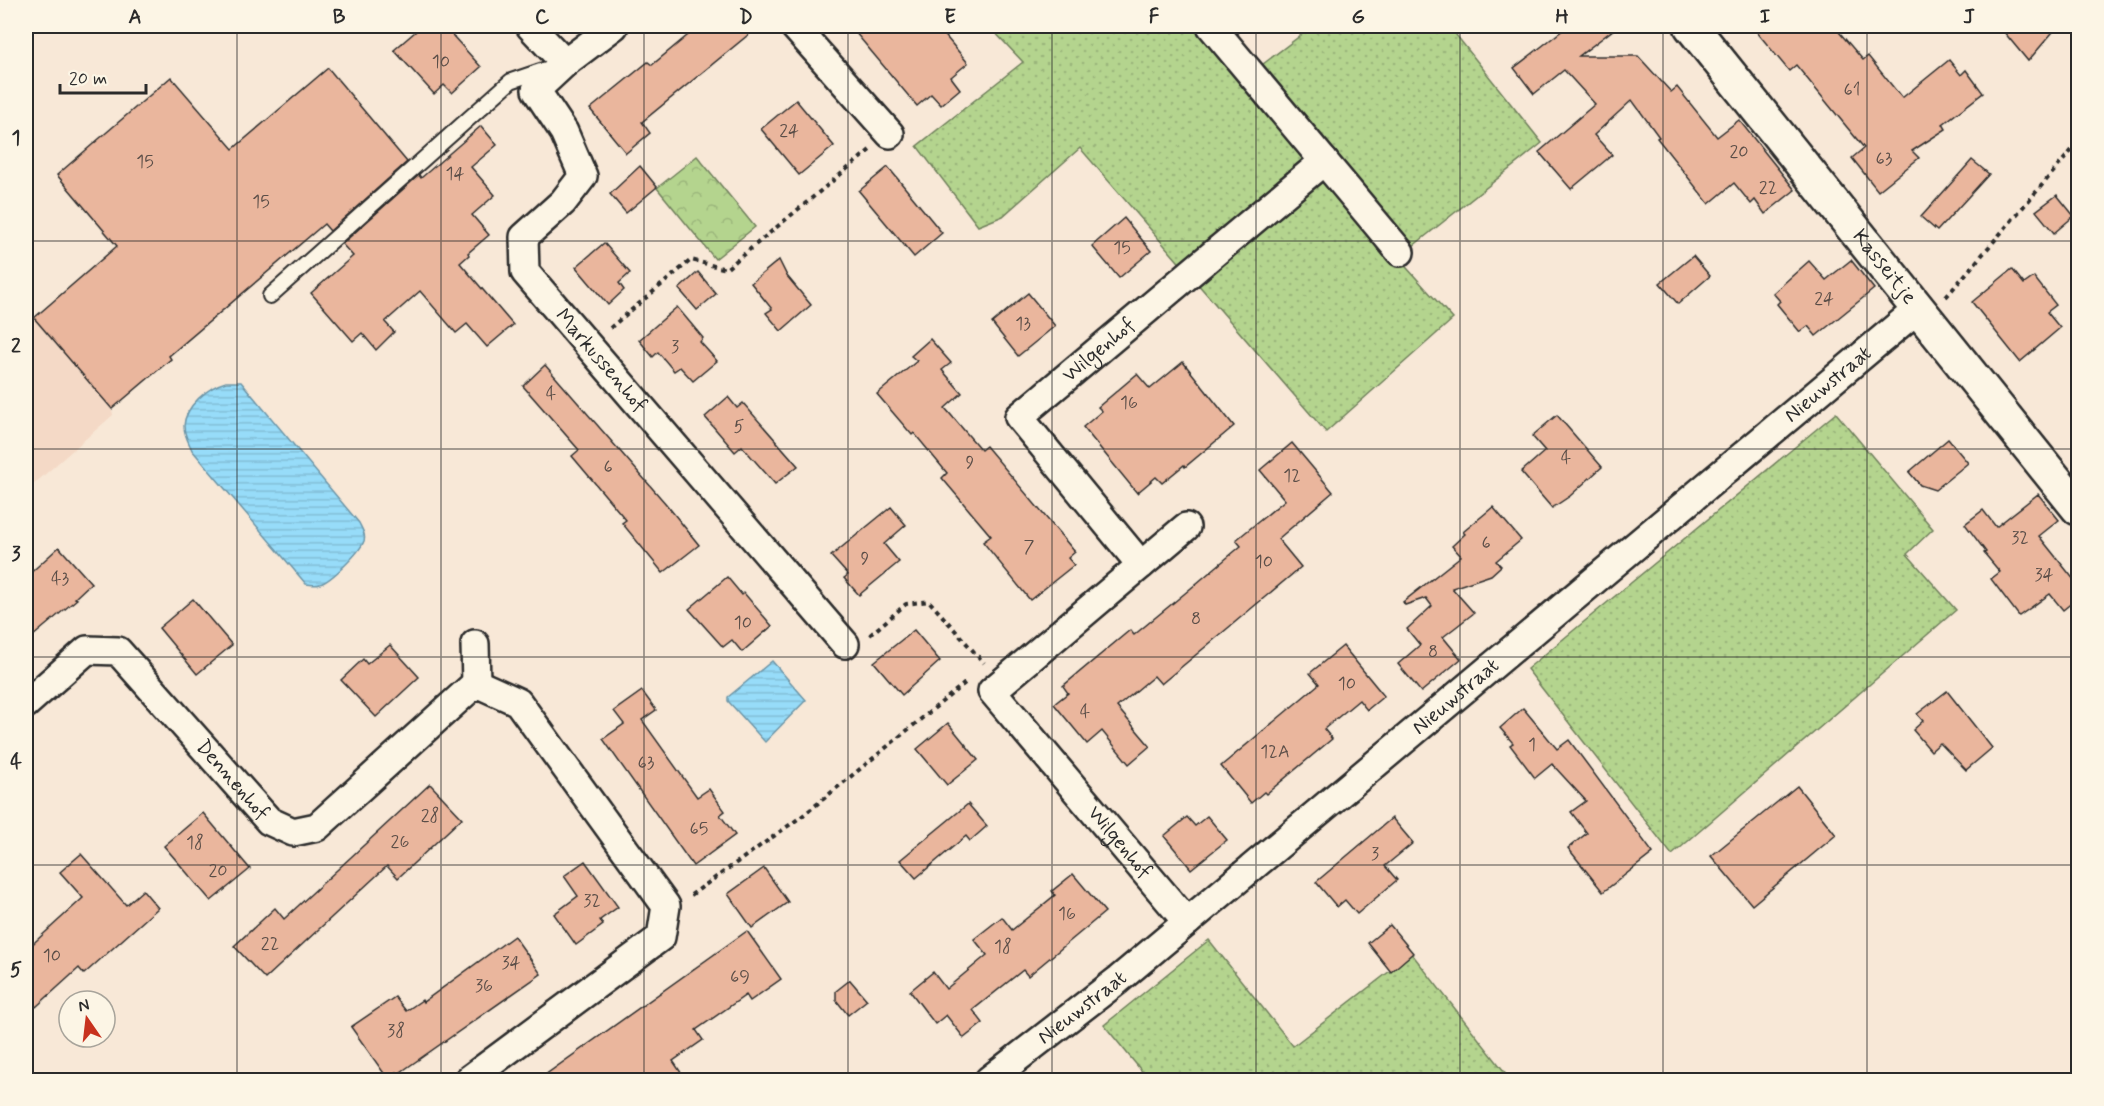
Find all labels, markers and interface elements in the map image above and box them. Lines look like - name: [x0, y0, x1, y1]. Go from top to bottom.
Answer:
- text: A: [128, 4, 142, 31]
- text: B: [333, 4, 346, 31]
- text: C: [535, 4, 550, 31]
- text: D: [739, 4, 753, 31]
- text: E: [944, 4, 956, 31]
- text: F: [1149, 4, 1160, 31]
- text: G: [1351, 4, 1365, 31]
- text: H: [1555, 4, 1569, 31]
- text: I: [1760, 4, 1770, 31]
- text: J: [1963, 4, 1975, 31]
- house number: 10: [432, 50, 450, 74]
- scale bar: [60, 57, 146, 95]
- text: 20 m: [69, 67, 107, 91]
- house number: 61: [1844, 78, 1860, 102]
- house number: 24: [779, 119, 799, 143]
- text: 1: [12, 125, 20, 152]
- house number: 20: [1729, 140, 1749, 164]
- house number: 63: [1876, 147, 1893, 171]
- house number: 15: [136, 150, 154, 174]
- house number: 14: [446, 162, 465, 186]
- house number: 22: [1759, 176, 1777, 200]
- house number: 15: [252, 190, 270, 214]
- street label: Kasseitje: [1846, 224, 1923, 310]
- house number: 15: [1113, 236, 1131, 260]
- house number: 24: [1814, 287, 1834, 311]
- street label: Markussenhof: [549, 303, 654, 418]
- street label: Wilgenhof: [1056, 311, 1141, 389]
- house number: 13: [1015, 312, 1031, 336]
- text: 2: [11, 333, 21, 360]
- house number: 3: [671, 335, 679, 359]
- street label: Nieuwstraat: [1778, 340, 1878, 429]
- house number: 4: [546, 382, 556, 406]
- house number: 16: [1120, 391, 1138, 415]
- house number: 5: [734, 415, 745, 439]
- house number: 4: [1561, 446, 1571, 470]
- house number: 9: [966, 451, 975, 475]
- house number: 6: [603, 455, 613, 479]
- house number: 12: [1283, 464, 1301, 488]
- house number: 32: [2011, 526, 2029, 550]
- house number: 6: [1481, 531, 1491, 555]
- house number: 7: [1024, 535, 1035, 559]
- text: 3: [11, 541, 21, 568]
- house number: 9: [861, 547, 870, 571]
- house number: 10: [1255, 550, 1273, 574]
- house number: 34: [2034, 563, 2054, 587]
- house number: 43: [51, 567, 69, 591]
- house number: 8: [1191, 607, 1201, 631]
- house number: 10: [734, 611, 752, 635]
- house number: 8: [1428, 640, 1438, 664]
- street label: Nieuwstraat: [1406, 652, 1505, 741]
- house number: 10: [1338, 672, 1356, 696]
- house number: 4: [1080, 700, 1090, 724]
- house number: 1: [1528, 733, 1536, 757]
- street label: Dennenhof: [189, 734, 276, 826]
- house number: 12A: [1260, 740, 1290, 764]
- text: 4: [10, 749, 22, 776]
- house number: 63: [638, 751, 655, 775]
- street label: Wilgenhof: [1081, 800, 1159, 885]
- house number: 28: [421, 804, 439, 828]
- house number: 65: [690, 817, 708, 841]
- house number: 26: [391, 830, 409, 854]
- house number: 18: [186, 831, 204, 855]
- house number: 3: [1371, 842, 1379, 866]
- house number: 20: [208, 859, 228, 883]
- house number: 32: [583, 889, 601, 913]
- house number: 16: [1058, 902, 1076, 926]
- house number: 22: [261, 932, 279, 956]
- house number: 18: [994, 935, 1012, 959]
- house number: 10: [43, 944, 61, 968]
- house number: 34: [501, 951, 521, 975]
- text: 5: [10, 957, 22, 984]
- street label: Nieuwstraat: [1032, 964, 1133, 1051]
- house number: 69: [730, 965, 750, 989]
- house number: 36: [475, 974, 493, 998]
- north arrow: [57, 989, 117, 1049]
- text: N: [76, 994, 91, 1017]
- house number: 38: [387, 1019, 405, 1043]

